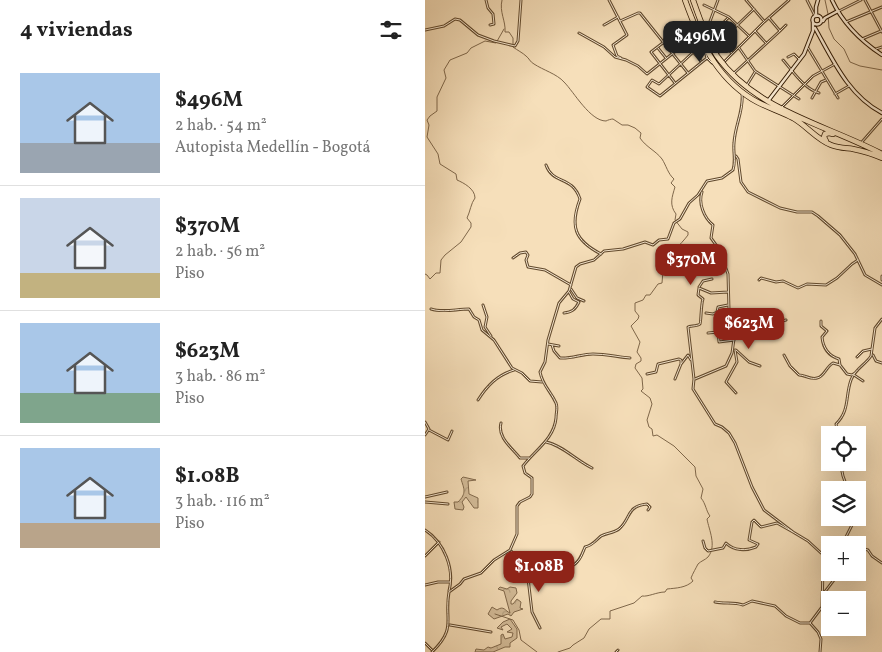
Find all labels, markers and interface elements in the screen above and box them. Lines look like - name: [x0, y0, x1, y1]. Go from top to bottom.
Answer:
- text: 4 viviendas: [20, 16, 133, 45]
- icon: filters: [377, 16, 405, 44]
- pin: $496M: [665, 20, 735, 63]
- text: $496M: [674, 26, 726, 48]
- text: $496M: [175, 86, 243, 115]
- icon: home: [60, 93, 120, 153]
- text: 2 hab. · 54 m²: [175, 115, 267, 137]
- text: Autopista Medellín - Bogotá: [175, 137, 370, 159]
- text: $370M: [175, 212, 240, 241]
- icon: home: [60, 218, 120, 278]
- text: 2 hab. · 56 m²: [175, 241, 265, 263]
- pin: $370M: [656, 244, 726, 286]
- text: $370M: [666, 249, 716, 271]
- text: Piso: [175, 263, 204, 285]
- pin: $623M: [714, 308, 784, 350]
- text: $623M: [724, 313, 774, 335]
- text: $623M: [175, 337, 240, 366]
- icon: home: [60, 343, 120, 403]
- text: 3 hab. · 86 m²: [175, 366, 265, 388]
- text: Piso: [175, 388, 204, 410]
- map controls: [821, 426, 866, 636]
- button: locate: [821, 426, 866, 471]
- text: $1.08B: [175, 462, 240, 491]
- icon: home: [60, 468, 120, 528]
- button: layers: [821, 481, 866, 526]
- text: 3 hab. · 116 m²: [175, 491, 270, 513]
- text: Piso: [175, 513, 204, 535]
- button: +: [821, 536, 866, 581]
- pin: $1.08B: [498, 550, 580, 593]
- text: $1.08B: [514, 556, 564, 578]
- button: −: [821, 591, 866, 636]

